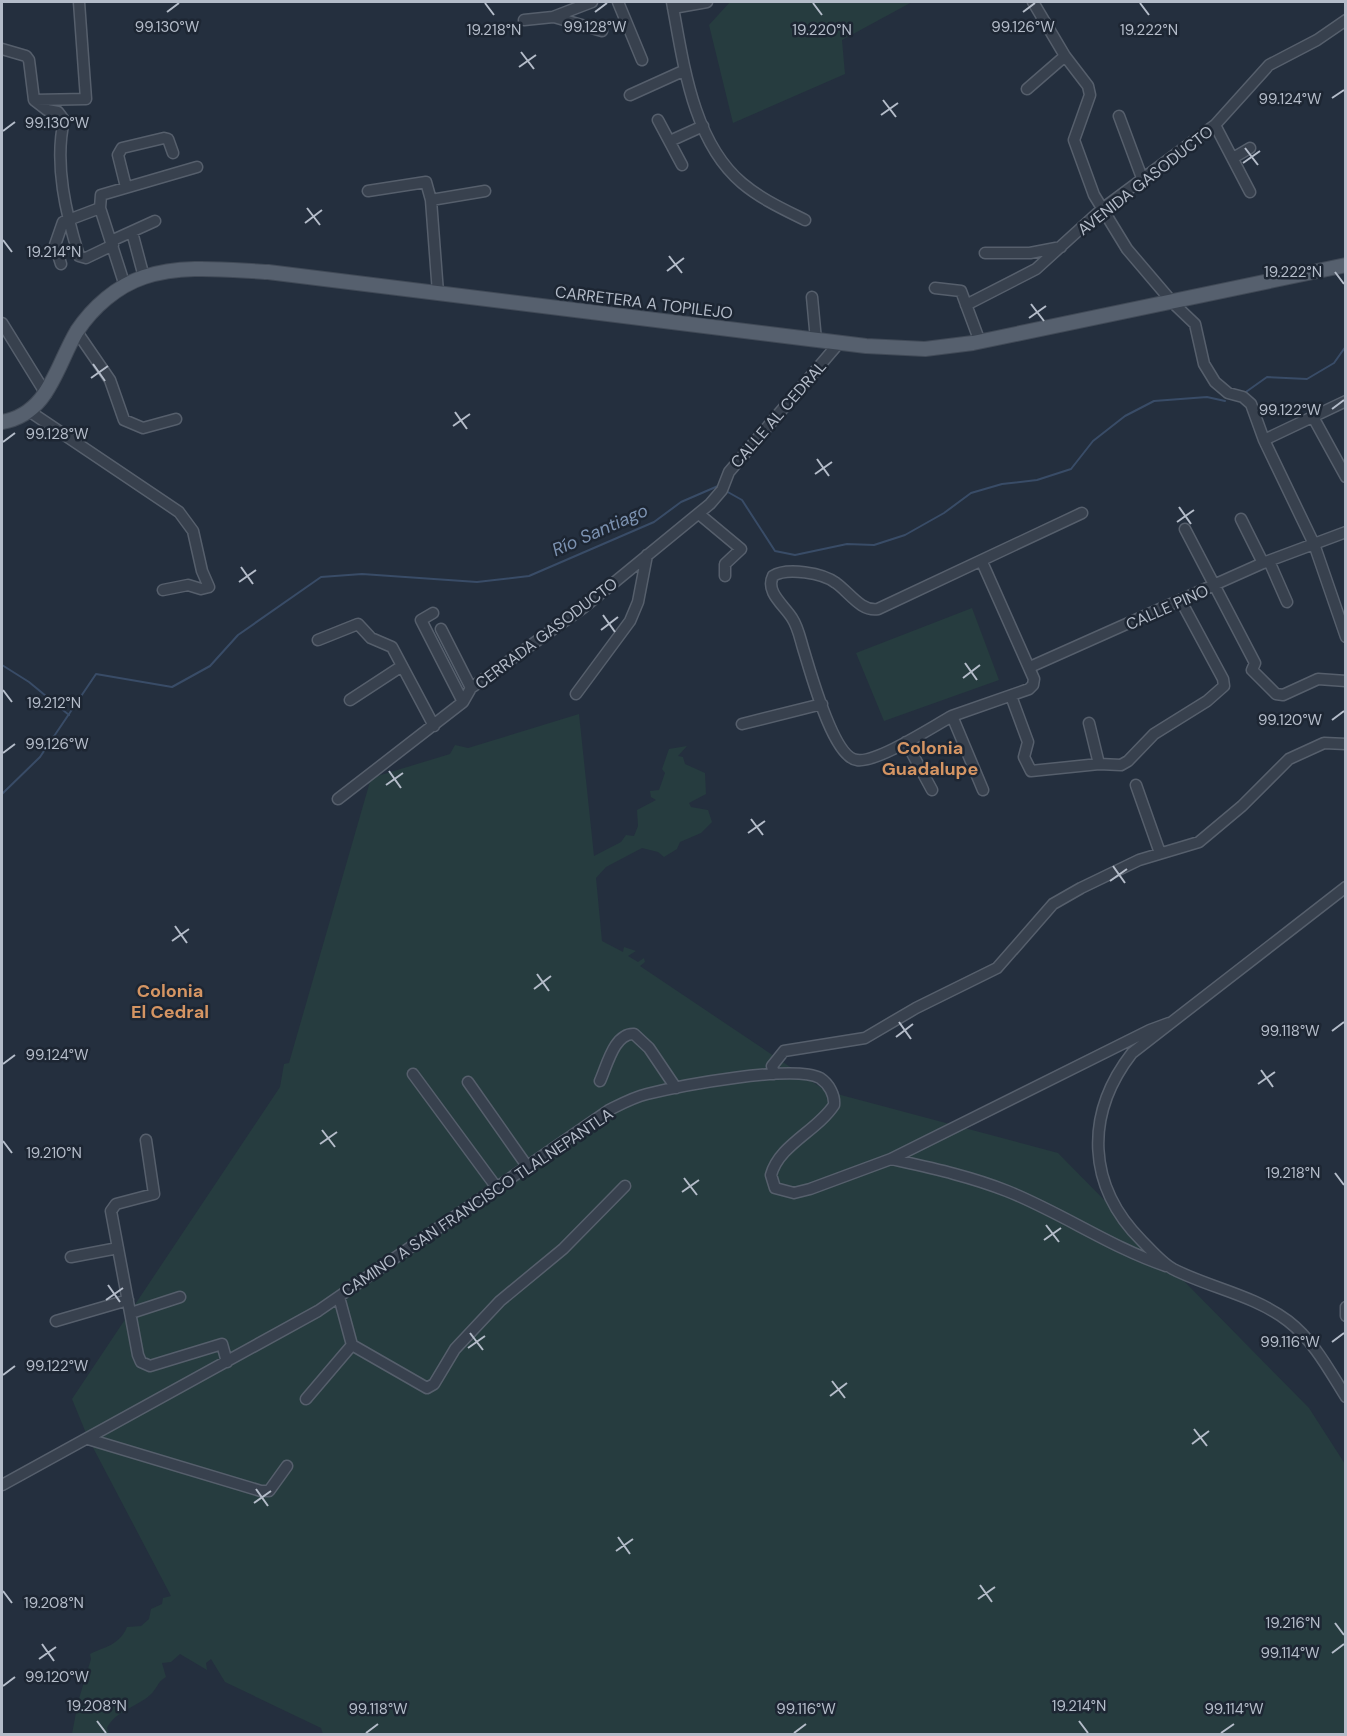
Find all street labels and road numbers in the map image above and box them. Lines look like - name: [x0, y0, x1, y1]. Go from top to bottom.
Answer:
- street label: AVENIDA GASODUCTO: [1073, 121, 1217, 240]
- street label: CARRETERA A TOPILEJO: [554, 281, 734, 324]
- street label: CALLE AL CEDRAL: [726, 356, 831, 472]
- street label: CERRADA GASODUCTO: [471, 573, 622, 694]
- street label: CALLE PINO: [1123, 580, 1212, 635]
- street label: CAMINO A SAN FRANCISCO TLALNEPANTLA: [337, 1103, 617, 1302]

